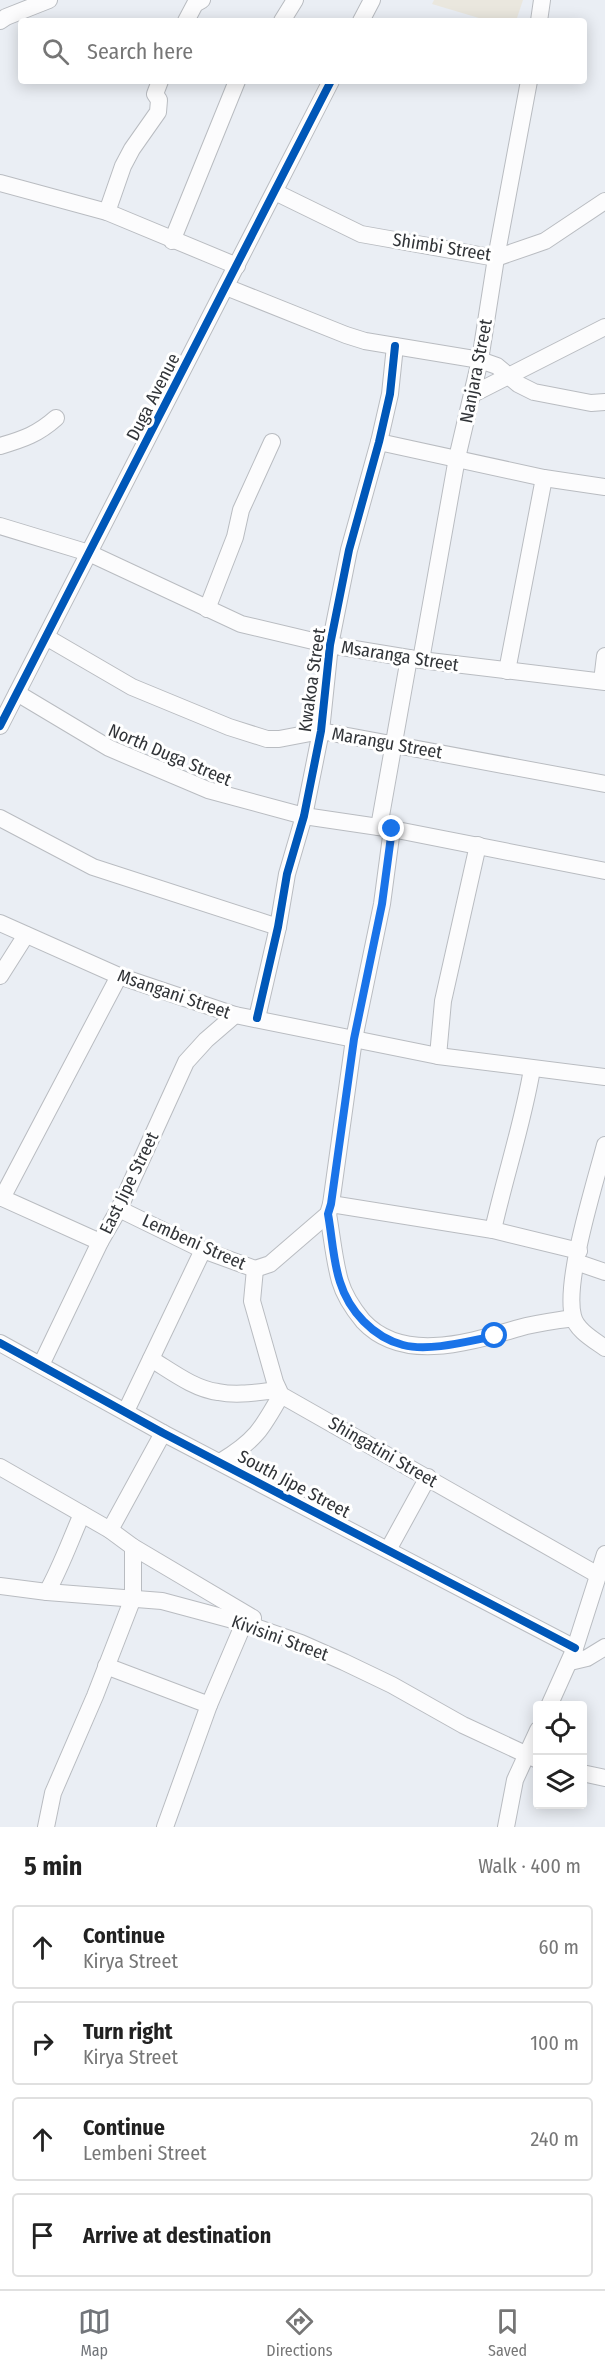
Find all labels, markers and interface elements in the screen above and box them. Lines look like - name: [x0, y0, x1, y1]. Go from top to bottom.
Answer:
- search box: [18, 18, 587, 84]
- icon: search: [39, 35, 72, 68]
- text: Search here: [87, 38, 193, 65]
- street label: Shimbi Street: [391, 228, 493, 266]
- street label: Nanjara Street: [455, 317, 497, 425]
- street label: Duga Avenue: [122, 350, 184, 444]
- street label: Kwakoa Street: [294, 627, 330, 733]
- street label: Msaranga Street: [340, 636, 460, 676]
- street label: North Duga Street: [105, 719, 235, 791]
- street label: Marangu Street: [330, 722, 444, 764]
- route end: [378, 815, 404, 841]
- street label: Msangani Street: [115, 964, 234, 1024]
- street label: East Jipe Street: [95, 1128, 163, 1238]
- street label: Lembeni Street: [139, 1209, 249, 1275]
- route start: [481, 1322, 507, 1348]
- street label: Shingatini Street: [325, 1412, 442, 1492]
- street label: South Jipe Street: [234, 1445, 354, 1523]
- street label: Kivisini Street: [229, 1610, 331, 1666]
- map controls: [533, 1701, 587, 1809]
- button: locate: [533, 1701, 587, 1755]
- button: layers: [533, 1755, 587, 1809]
- text: 5 min: [24, 1851, 82, 1882]
- text: Walk · 400 m: [478, 1854, 581, 1878]
- text: Continue: [83, 1922, 165, 1949]
- icon: ahead: [26, 1931, 59, 1964]
- text: 60 m: [539, 1935, 579, 1959]
- text: Kirya Street: [83, 1949, 178, 1973]
- text: Turn right: [83, 2018, 172, 2045]
- icon: right: [26, 2027, 59, 2060]
- text: 100 m: [530, 2031, 579, 2055]
- text: Kirya Street: [83, 2045, 178, 2069]
- text: Continue: [83, 2114, 165, 2141]
- icon: ahead: [26, 2123, 59, 2156]
- text: 240 m: [530, 2127, 579, 2151]
- text: Lembeni Street: [83, 2141, 207, 2165]
- icon: arrive: [26, 2219, 59, 2252]
- text: Arrive at destination: [83, 2222, 271, 2249]
- tab: Map: [78, 2305, 111, 2360]
- tab: Directions: [266, 2305, 333, 2360]
- tab: Saved: [488, 2305, 527, 2360]

